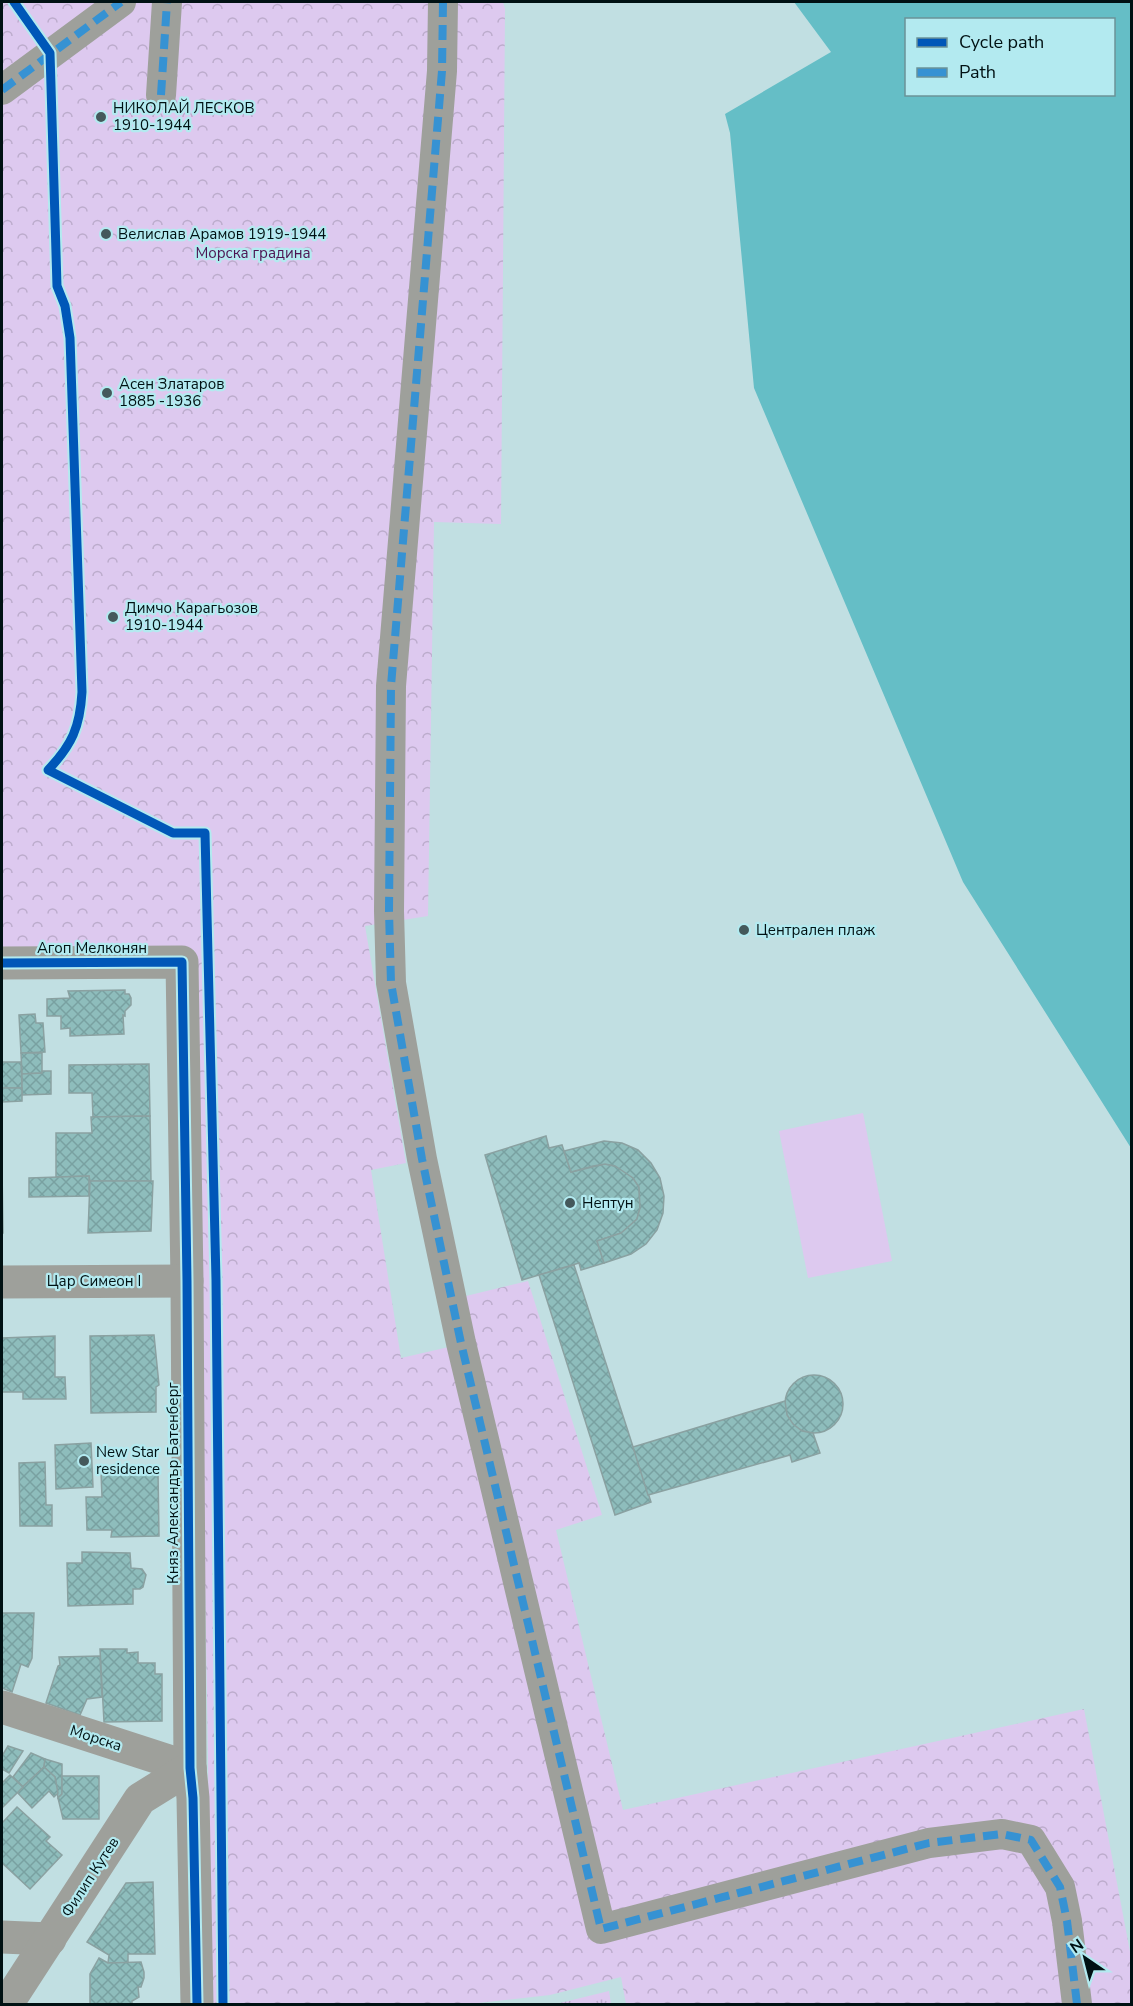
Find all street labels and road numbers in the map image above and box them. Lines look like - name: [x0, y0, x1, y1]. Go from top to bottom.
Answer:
- street label: Агоп Мелконян: [37, 938, 147, 958]
- street label: Цар Симеон I: [47, 1271, 141, 1291]
- street label: Княз Александър Батенберг: [163, 1382, 183, 1584]
- street label: Морска: [68, 1720, 124, 1756]
- street label: Филип Кутев: [57, 1833, 123, 1921]

